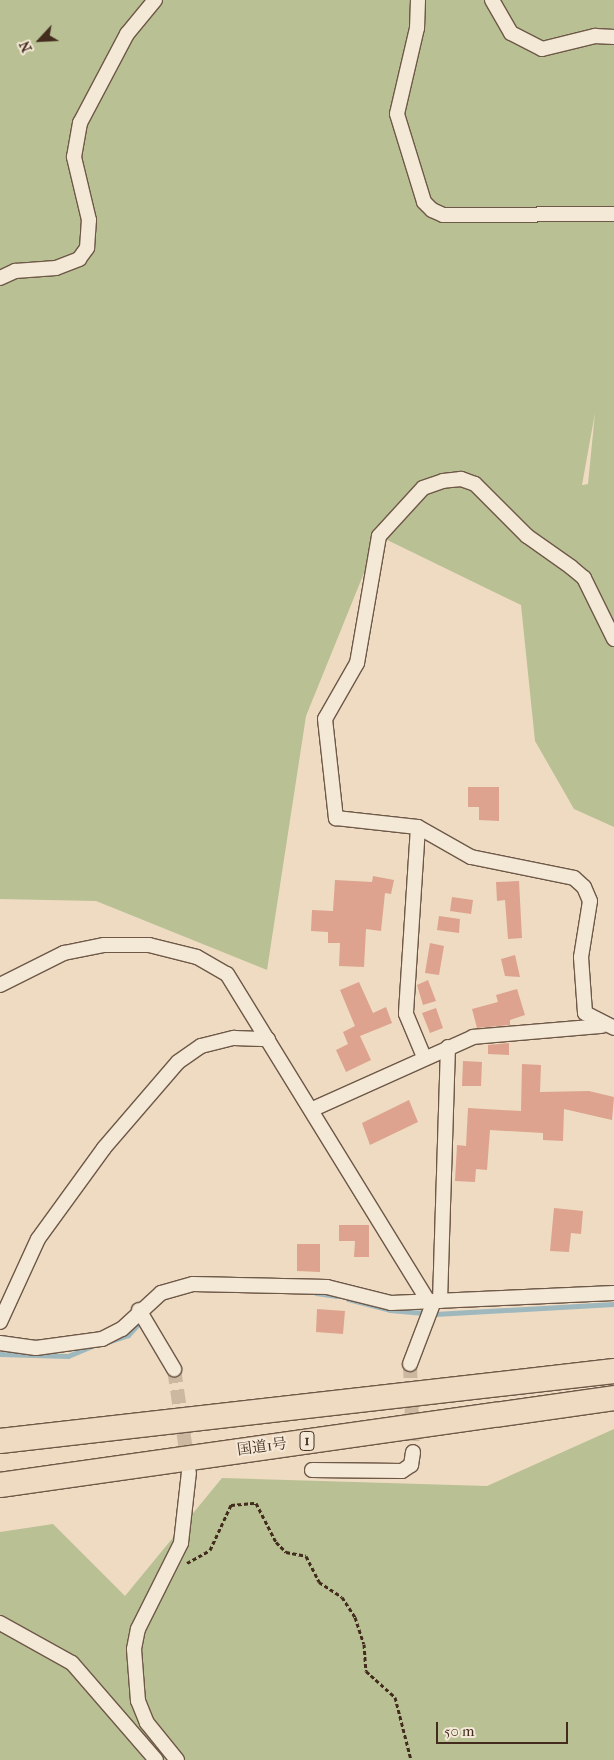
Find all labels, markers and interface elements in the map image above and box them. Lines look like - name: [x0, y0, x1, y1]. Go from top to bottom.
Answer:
- north arrow: [15, 15, 65, 65]
- text: N: [16, 38, 36, 55]
- road number: 1: [300, 1430, 314, 1452]
- street label: 国道1号: [236, 1435, 288, 1459]
- scale bar: [439, 1712, 572, 1744]
- text: 50 m: [444, 1722, 474, 1740]

